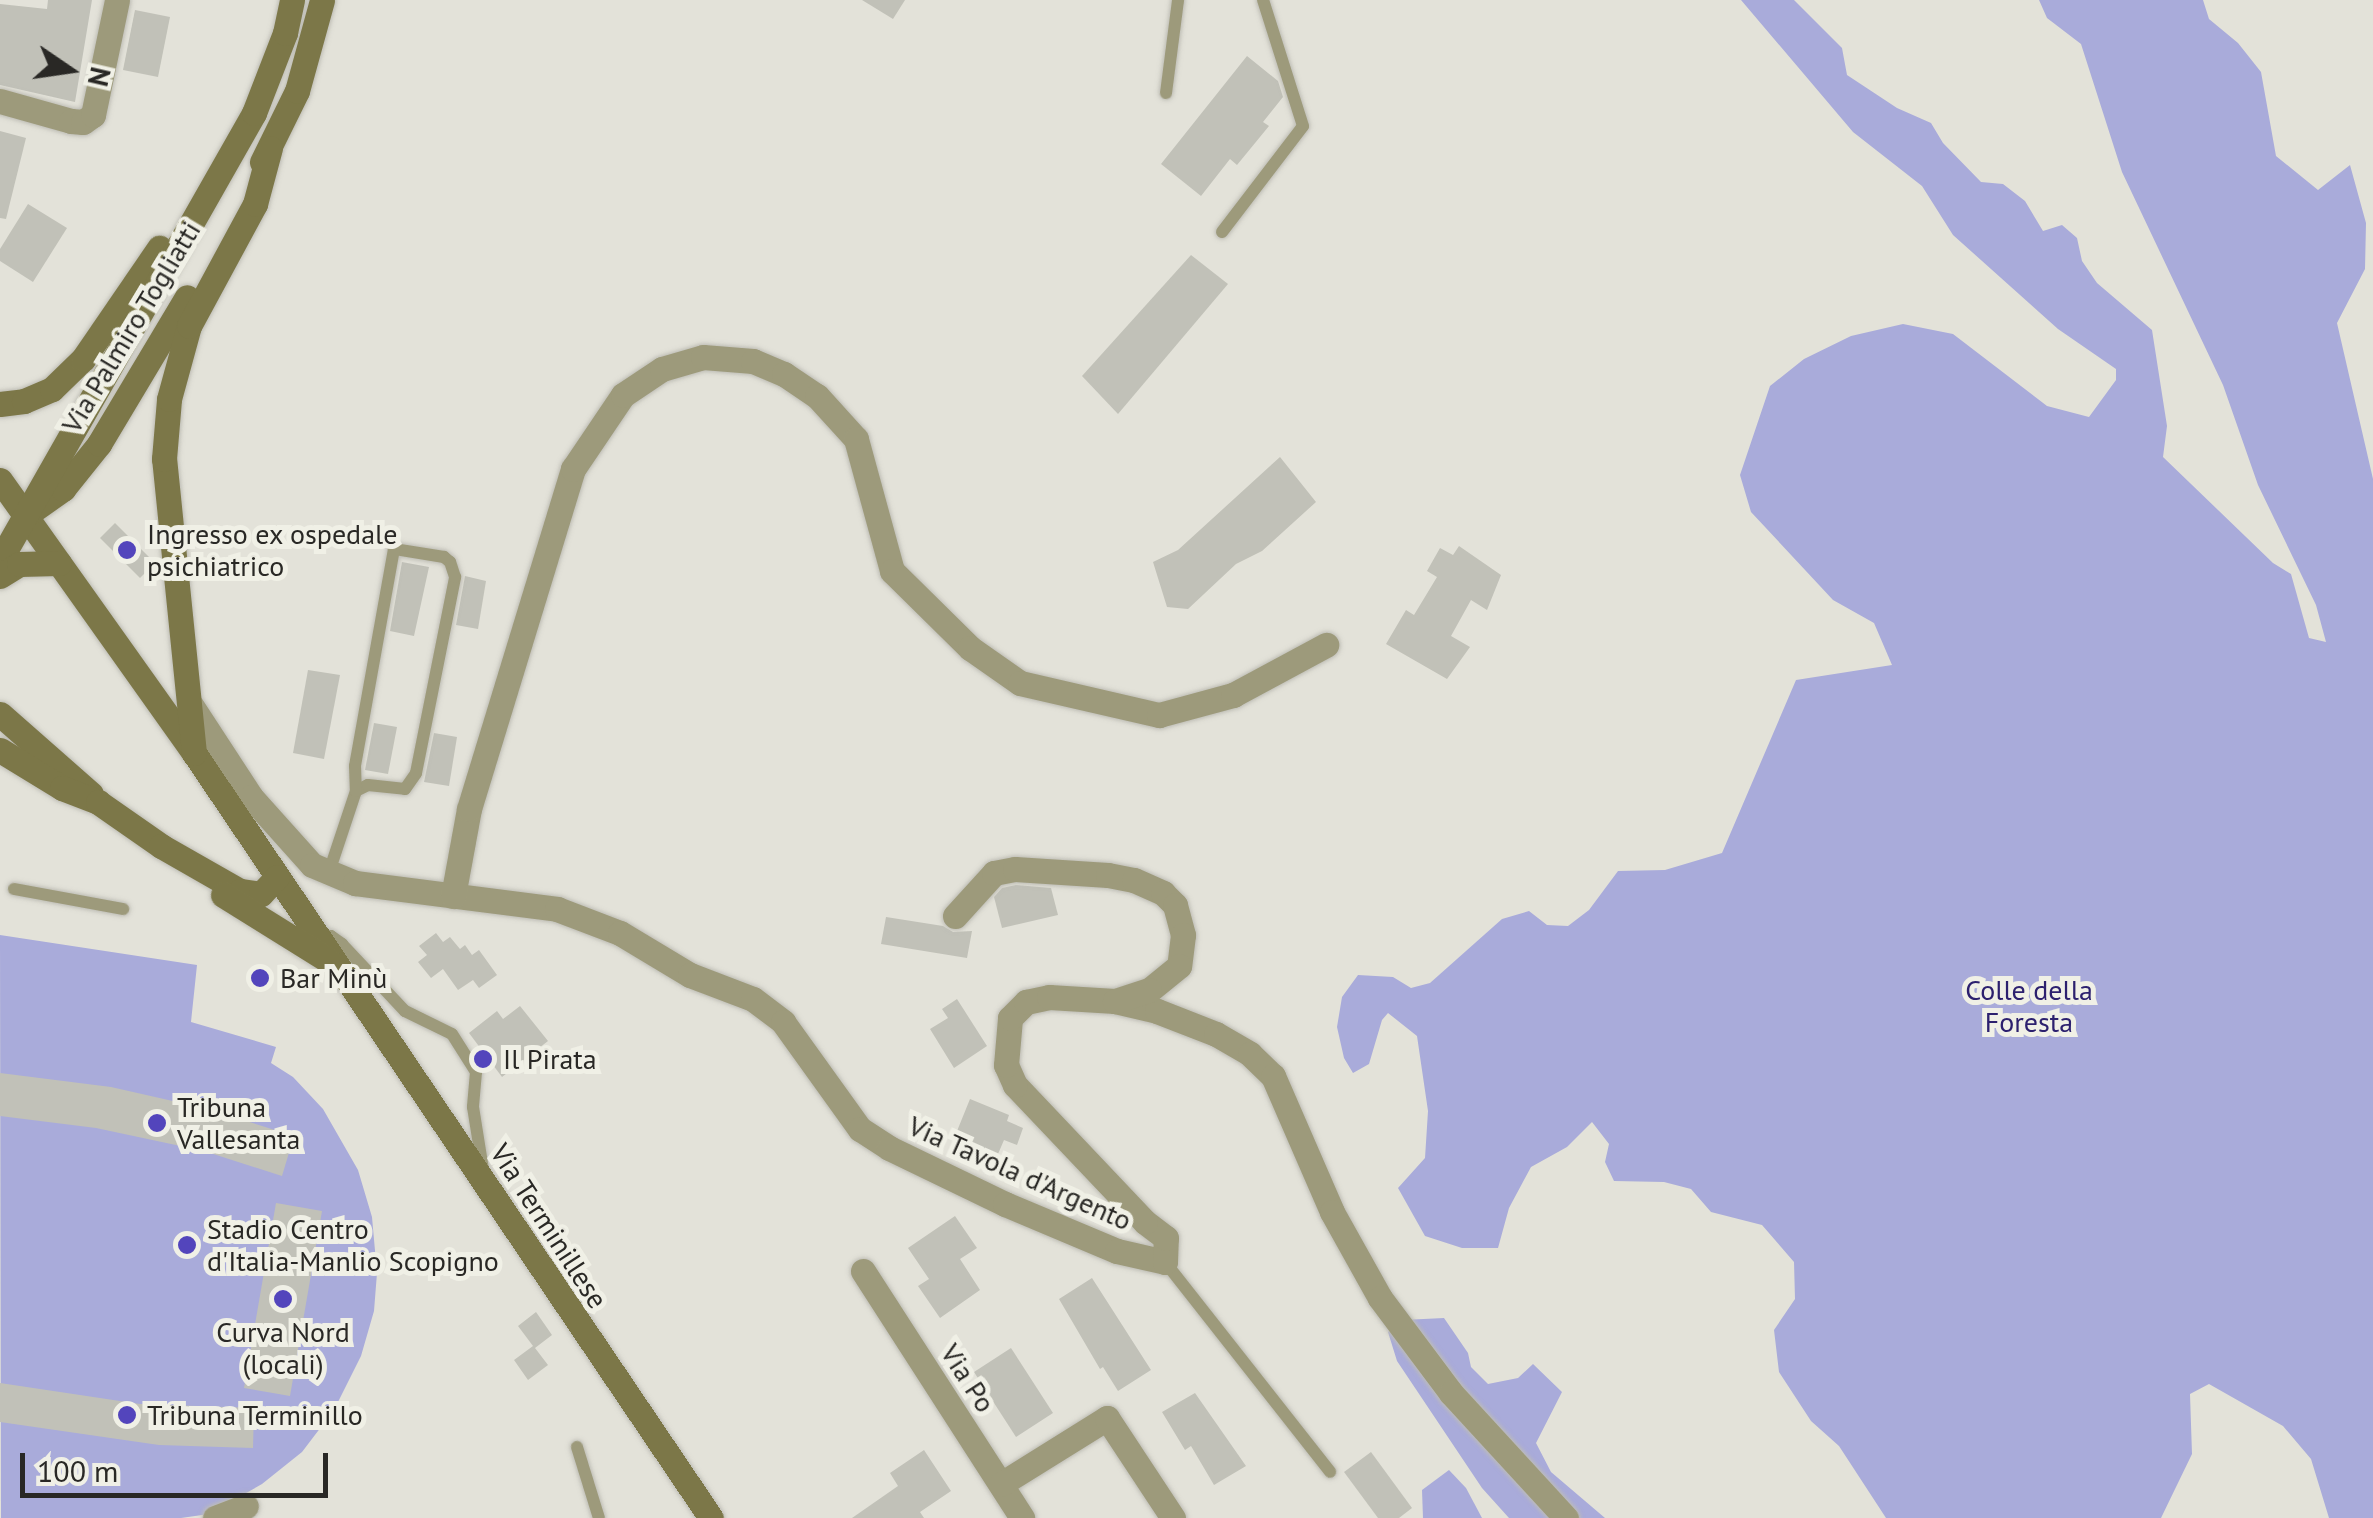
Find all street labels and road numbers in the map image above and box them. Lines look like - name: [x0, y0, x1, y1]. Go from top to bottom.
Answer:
- street label: Via Palmiro Togliatti: [54, 215, 208, 439]
- street label: Via Tavola d'Argento: [903, 1109, 1137, 1237]
- street label: Via Terminillese: [483, 1137, 615, 1315]
- street label: Via Po: [934, 1338, 1002, 1418]

